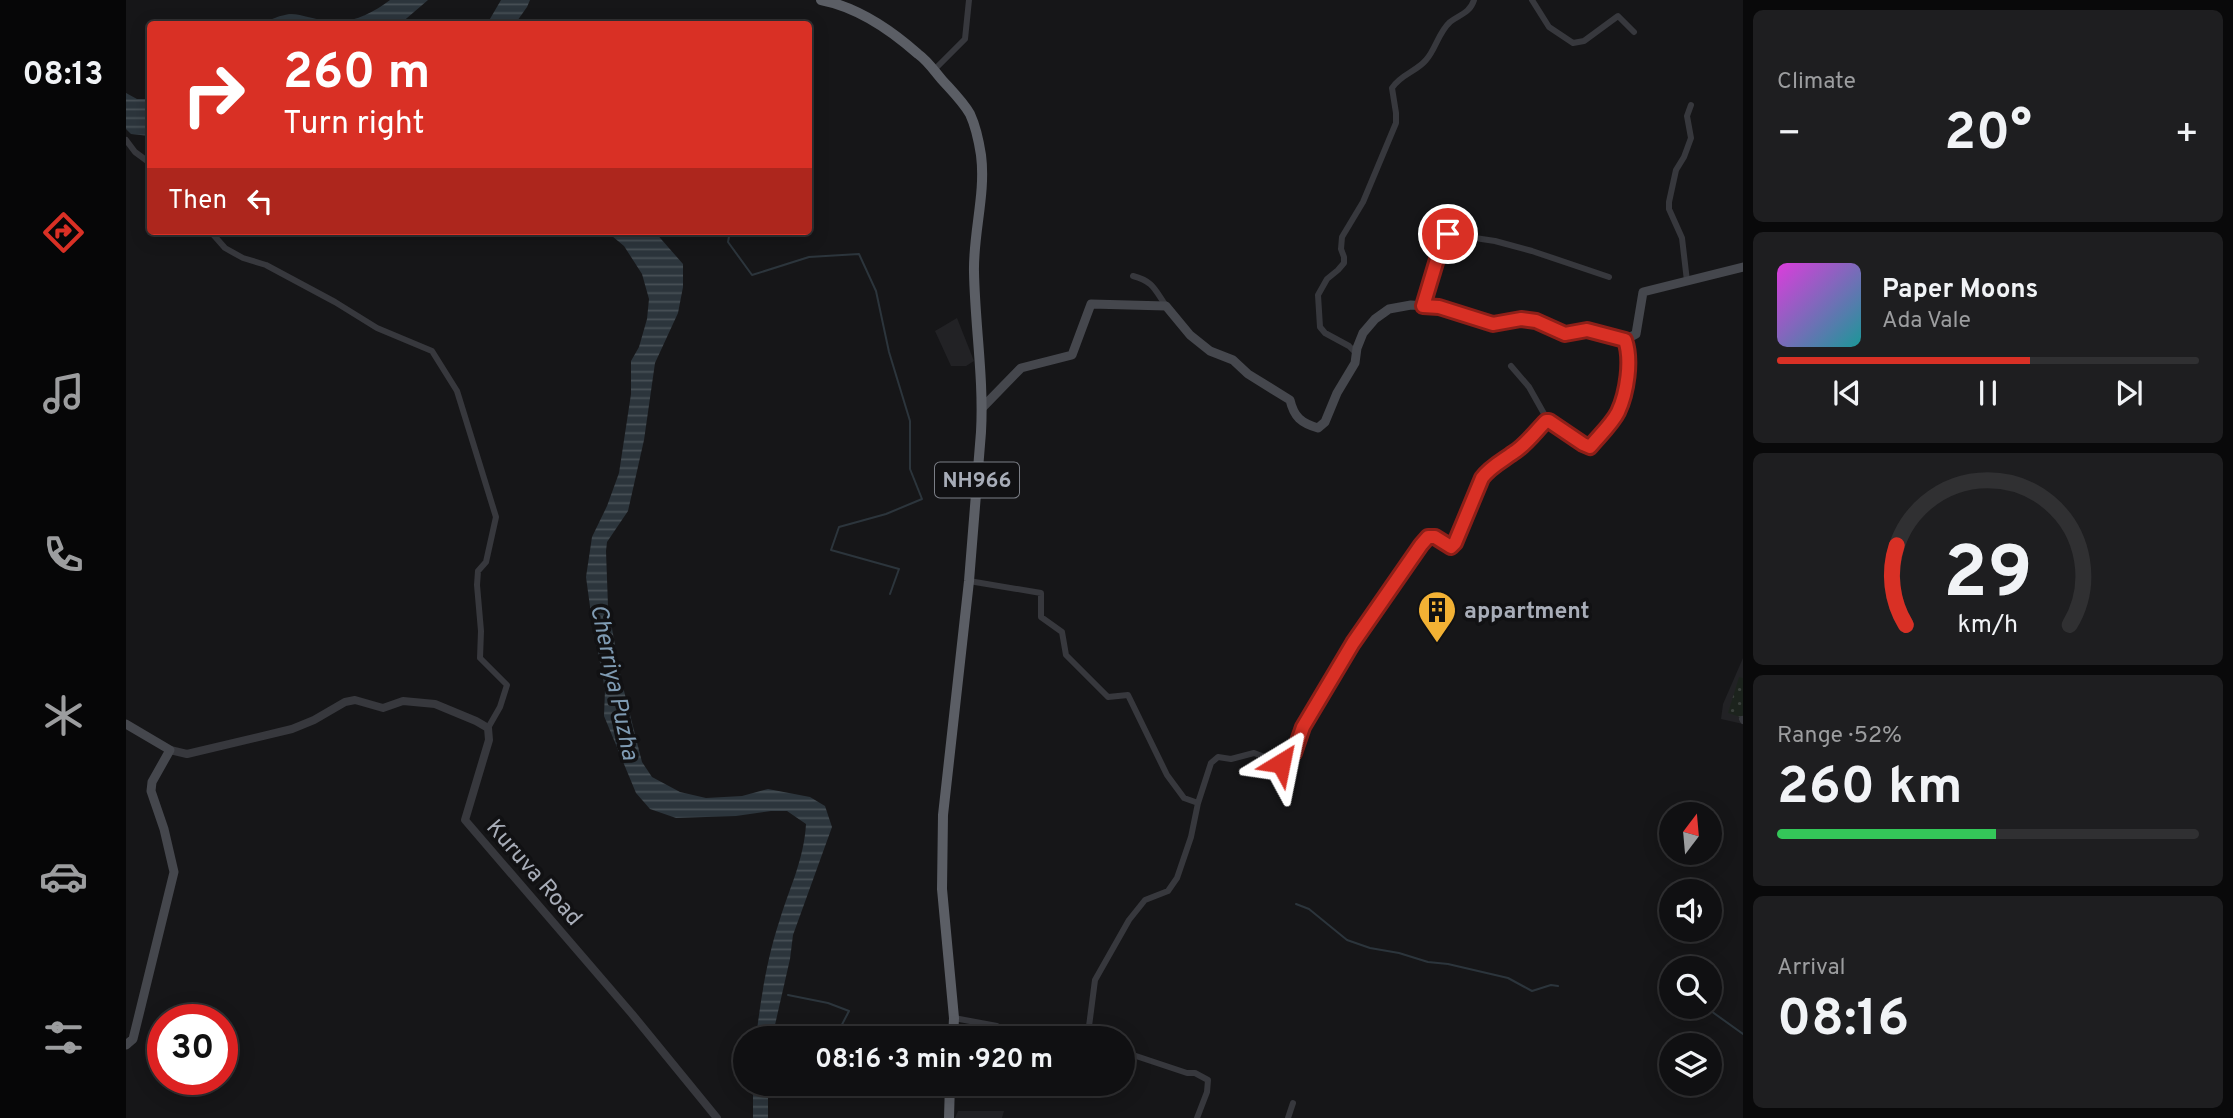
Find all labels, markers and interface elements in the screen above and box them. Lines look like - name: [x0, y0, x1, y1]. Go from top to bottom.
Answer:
- text: 260 m: [283, 44, 430, 106]
- icon: right: [168, 49, 259, 140]
- text: 08:13: [23, 56, 103, 96]
- text: Climate: [1777, 68, 1856, 97]
- text: 20°: [1944, 102, 2032, 168]
- text: Turn right: [283, 105, 425, 145]
- text: −: [1777, 111, 1802, 160]
- text: +: [2174, 111, 2199, 160]
- icon: left: [241, 182, 279, 220]
- text: Then: [168, 185, 227, 218]
- pin: [1418, 204, 1478, 264]
- icon: directions: [39, 208, 88, 257]
- icon: arrive: [1429, 215, 1467, 253]
- text: Paper Moons: [1882, 274, 2038, 307]
- text: Ada Vale: [1882, 307, 1971, 336]
- icon: music: [39, 369, 88, 418]
- icon: previous: [1828, 374, 1866, 412]
- icon: pause: [1969, 374, 2007, 412]
- icon: next: [2110, 374, 2148, 412]
- road number: NH966: [935, 462, 1019, 498]
- icon: phone: [39, 530, 88, 579]
- text: 29: [1943, 531, 2033, 623]
- building icon: appartment: [1416, 589, 1458, 644]
- place label: appartment: [1464, 598, 1590, 627]
- water label: Cherriya Puzha: [582, 602, 644, 764]
- text: km/h: [1958, 610, 2018, 642]
- icon: climate: [39, 691, 88, 740]
- text: Range · 52%: [1777, 722, 1902, 751]
- position arrow: [1244, 726, 1318, 800]
- text: 260 km: [1777, 756, 1963, 822]
- north arrow: [1659, 802, 1722, 864]
- map controls: [1659, 802, 1722, 1096]
- street label: Kuruva Road: [479, 814, 587, 933]
- icon: car: [39, 852, 88, 901]
- button: sound: [1659, 879, 1722, 942]
- text: Arrival: [1777, 954, 1846, 983]
- button: search: [1659, 956, 1722, 1019]
- text: 08:16: [1777, 988, 1909, 1054]
- speed limit sign: 30: [147, 1004, 238, 1095]
- icon: filters: [39, 1013, 88, 1062]
- button: layers: [1659, 1033, 1722, 1096]
- text: 08:16 · 3 min · 920 m: [815, 1044, 1053, 1077]

